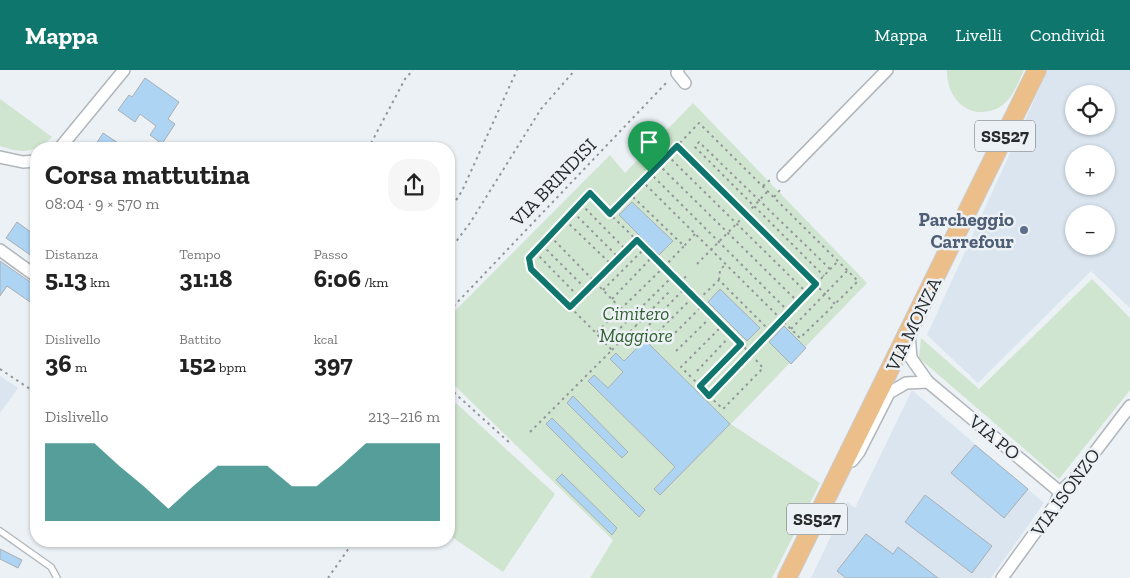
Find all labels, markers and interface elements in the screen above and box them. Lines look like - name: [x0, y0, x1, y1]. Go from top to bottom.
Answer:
- text: Mappa: [25, 21, 98, 50]
- text: Mappa: [875, 24, 927, 46]
- text: Livelli: [955, 24, 1002, 46]
- text: Condividi: [1030, 24, 1105, 46]
- map controls: [1065, 85, 1115, 255]
- button: locate: [1065, 85, 1115, 135]
- road number: SS527: [975, 120, 1035, 152]
- pin: [628, 121, 670, 172]
- icon: arrive: [635, 128, 663, 156]
- street label: VIA BRINDISI: [505, 134, 601, 232]
- button: +: [1065, 145, 1115, 195]
- text: Corsa mattutina: [45, 158, 250, 191]
- button: share: [388, 159, 440, 211]
- text: 08:04 · 9 × 570 m: [45, 194, 159, 213]
- button: −: [1065, 205, 1115, 255]
- place label: Parcheggio Carrefour: [918, 208, 1015, 253]
- marker: Parcheggio Carrefour: [1018, 224, 1030, 236]
- text: Distanza: [45, 246, 98, 263]
- text: Tempo: [179, 246, 221, 263]
- text: Passo: [314, 246, 348, 263]
- text: 5.13: [45, 263, 87, 293]
- text: 31:18: [179, 263, 233, 293]
- text: 6:06: [314, 263, 361, 293]
- street label: VIA MONZA: [880, 273, 946, 376]
- text: km: [87, 274, 110, 291]
- text: /km: [361, 274, 388, 291]
- park label: Cimitero Maggiore: [599, 302, 673, 347]
- text: Dislivello: [45, 331, 100, 348]
- text: Battito: [179, 331, 221, 348]
- text: kcal: [314, 331, 338, 348]
- text: 36: [45, 348, 72, 378]
- text: 152: [179, 348, 216, 378]
- text: 397: [314, 348, 353, 378]
- text: m: [72, 359, 87, 376]
- text: bpm: [216, 359, 246, 376]
- text: Dislivello: [45, 407, 108, 426]
- text: 213–216 m: [368, 407, 440, 426]
- street label: VIA PO: [964, 409, 1025, 465]
- street label: VIA ISONZO: [1025, 444, 1105, 542]
- road number: SS527: [787, 504, 847, 534]

